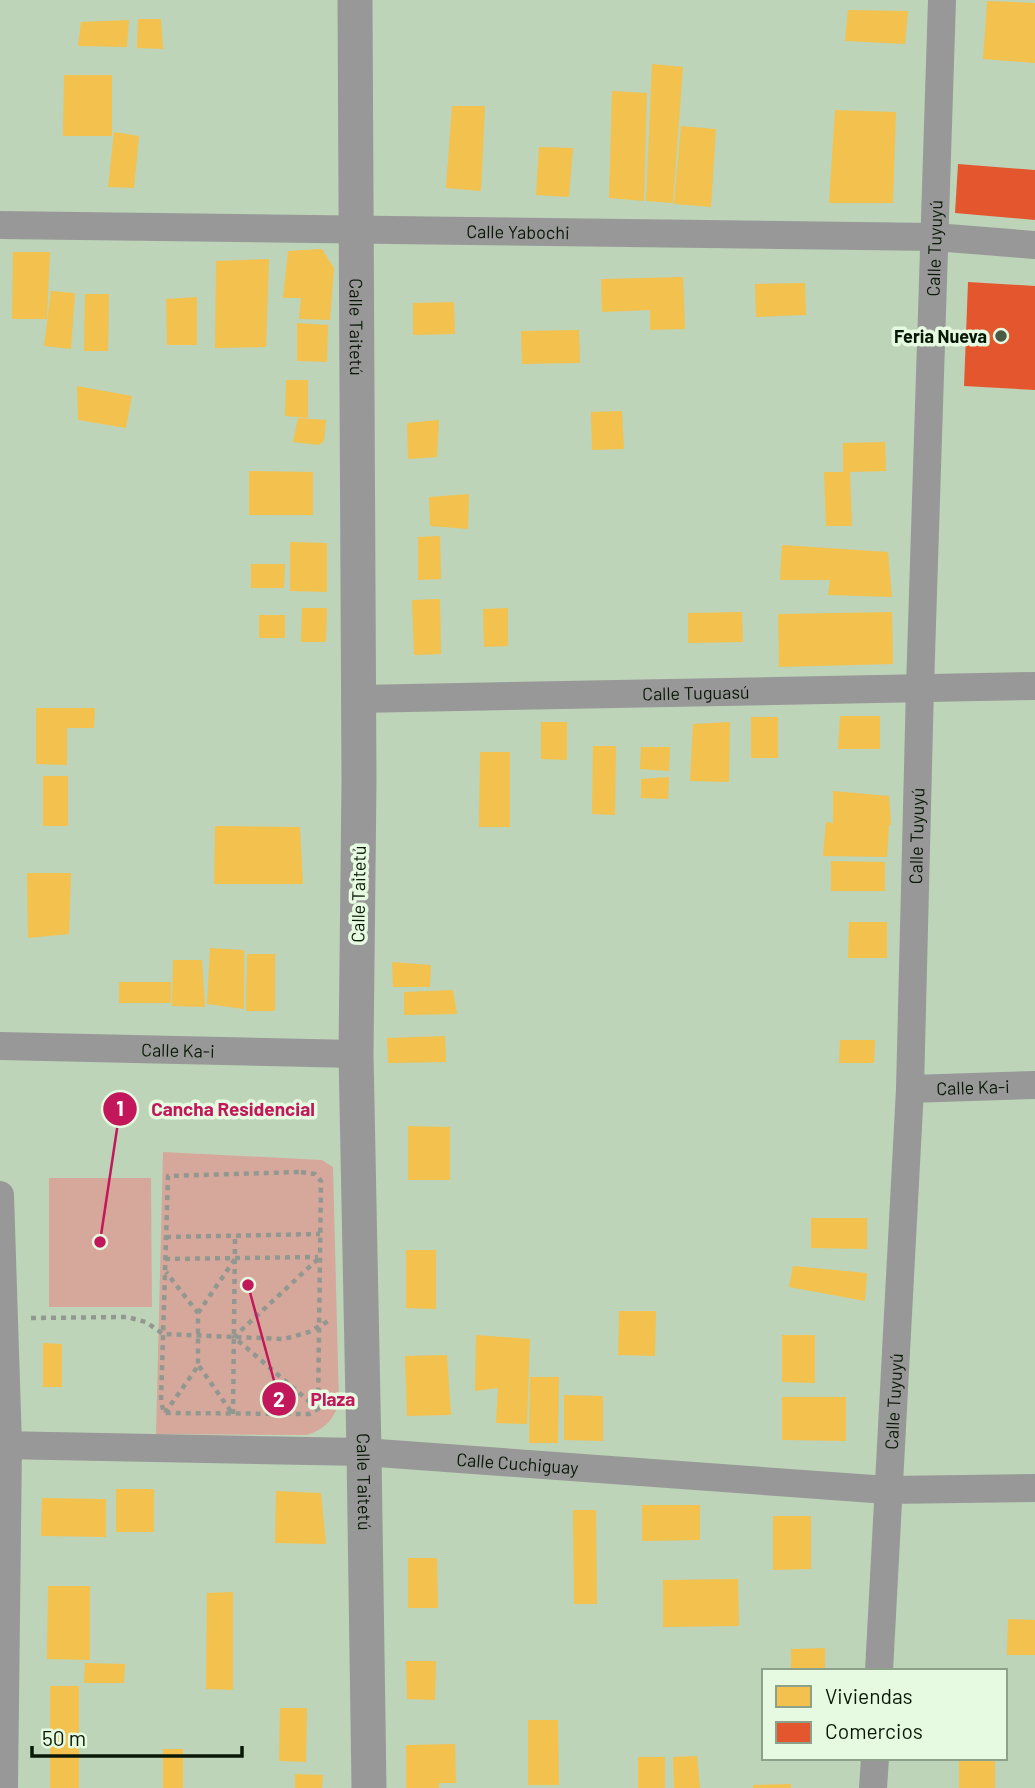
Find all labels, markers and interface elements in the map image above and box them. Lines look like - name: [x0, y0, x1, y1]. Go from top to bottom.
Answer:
- street label: Calle Tuyuyú: [922, 200, 947, 297]
- street label: Calle Yabochi: [466, 220, 570, 243]
- street label: Calle Taitetú: [345, 278, 368, 376]
- place label: Feria Nueva: [894, 325, 987, 347]
- marker: Feria Nueva: [993, 328, 1009, 344]
- street label: Calle Tuguasú: [642, 680, 750, 705]
- street label: Calle Tuyuyú: [904, 787, 928, 884]
- street label: Calle Taitetú: [346, 845, 370, 943]
- street label: Calle Ka-i: [141, 1038, 215, 1062]
- street label: Calle Ka-i: [936, 1075, 1010, 1099]
- callout: Cancha Residencial: [102, 1089, 329, 1129]
- text: 1: [116, 1095, 124, 1120]
- text: Cancha Residencial: [151, 1097, 315, 1120]
- street label: Calle Tuyuyú: [880, 1353, 907, 1450]
- callout: Plaza: [261, 1379, 369, 1419]
- text: 2: [273, 1386, 285, 1411]
- text: Plaza: [311, 1387, 355, 1410]
- street label: Calle Taitetú: [353, 1433, 376, 1531]
- street label: Calle Cuchiguay: [456, 1448, 579, 1479]
- legend: [762, 1669, 1007, 1760]
- text: Viviendas: [825, 1683, 913, 1708]
- scale bar: [32, 1714, 242, 1758]
- text: Comercios: [825, 1718, 923, 1743]
- text: 50 m: [42, 1725, 86, 1750]

